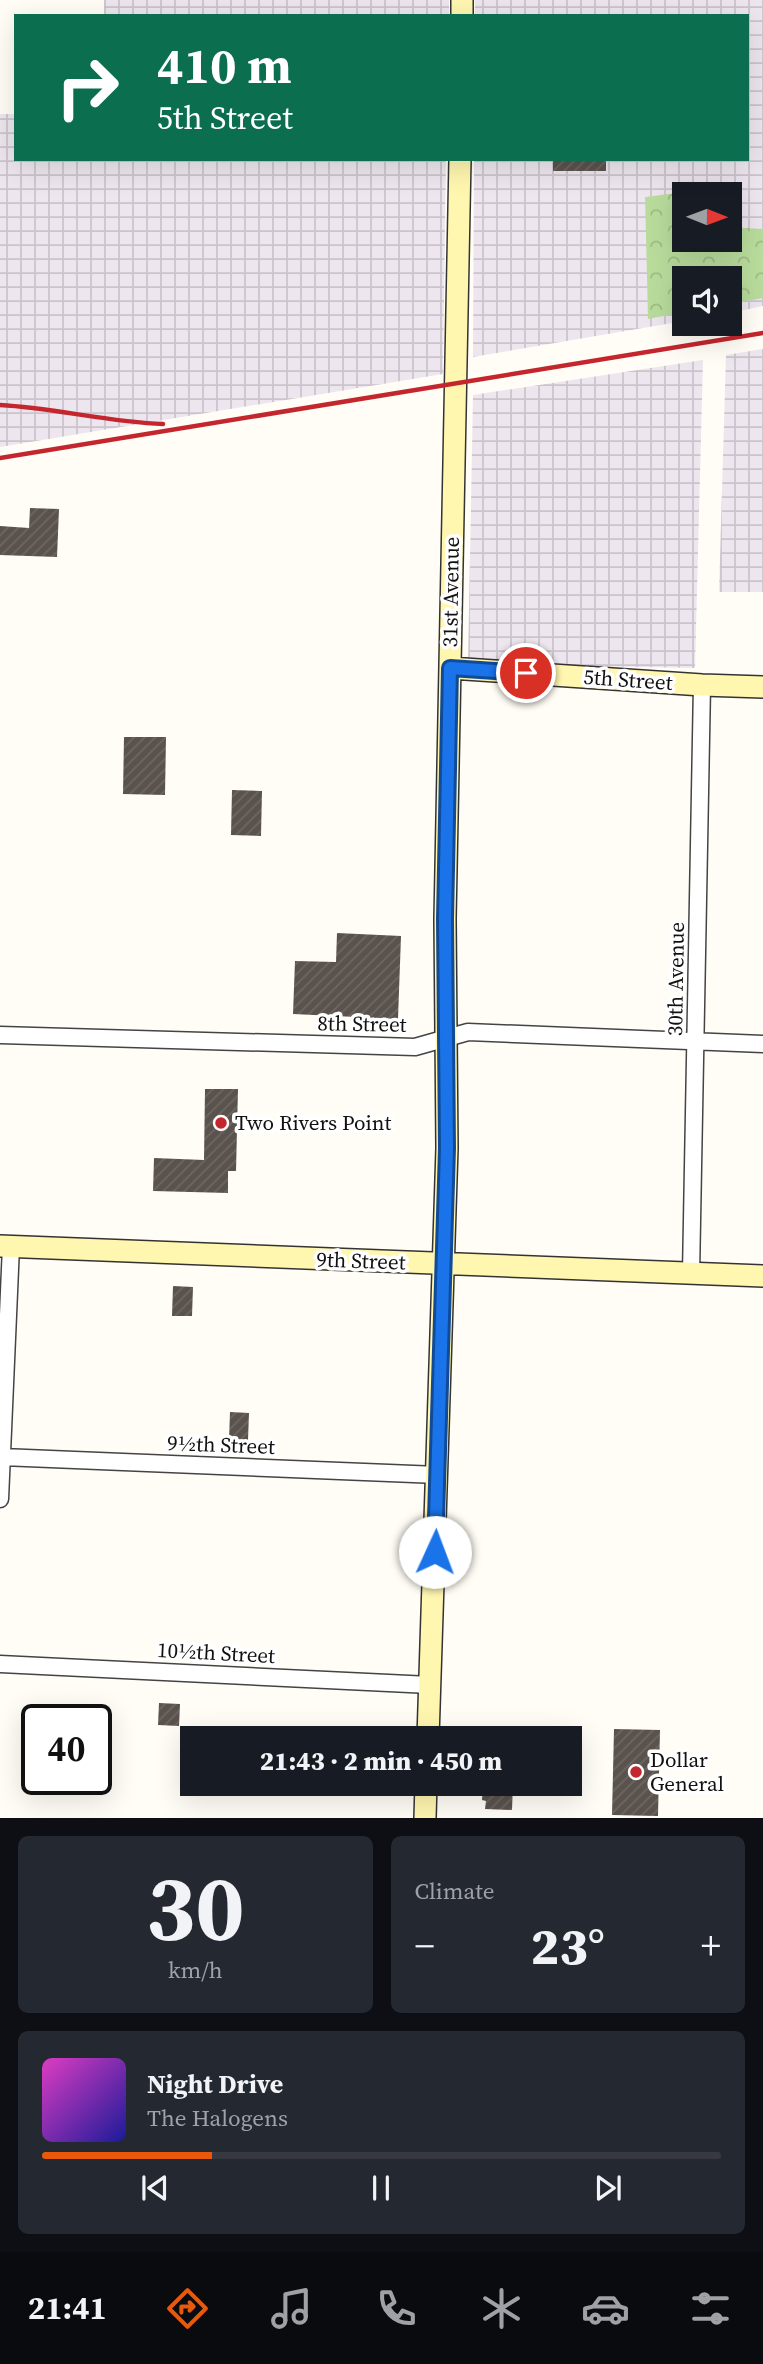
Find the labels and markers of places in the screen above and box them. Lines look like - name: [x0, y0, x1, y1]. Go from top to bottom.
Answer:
- pin: [496, 643, 556, 703]
- place label: Two Rivers Point: [235, 1108, 391, 1137]
- marker: Two Rivers Point: [213, 1115, 229, 1131]
- place label: Dollar General: [650, 1745, 724, 1798]
- marker: Dollar General: [628, 1764, 644, 1780]

